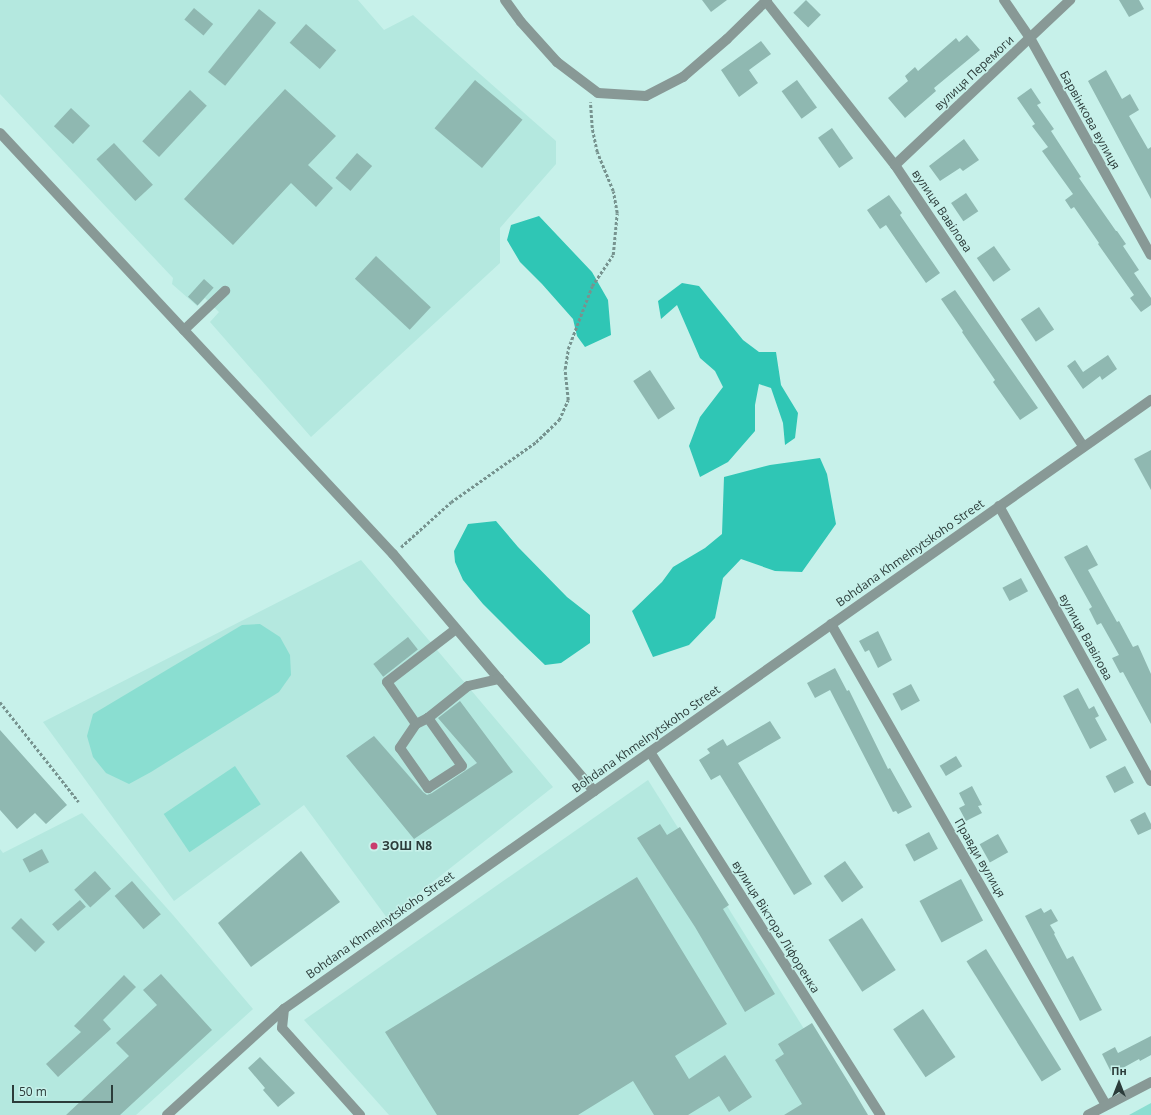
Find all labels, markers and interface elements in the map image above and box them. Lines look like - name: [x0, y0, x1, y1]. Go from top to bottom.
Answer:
- street label: вулиця Перемоги: [931, 33, 1017, 113]
- street label: Барвінкова вулиця: [1057, 68, 1123, 172]
- street label: вулиця Вавілова: [909, 167, 975, 255]
- street label: Bohdana Khmelnytskoho Street: [833, 496, 987, 610]
- street label: вулиця Вавілова: [1056, 591, 1116, 683]
- street label: Bohdana Khmelnytskoho Street: [569, 682, 723, 796]
- street label: Правди вулиця: [952, 816, 1008, 900]
- place label: ЗОШ N8: [382, 839, 432, 853]
- marker: ЗОШ N8: [369, 841, 379, 851]
- street label: вулиця Віктора Ліфоренка: [729, 858, 823, 996]
- street label: Bohdana Khmelnytskoho Street: [303, 868, 457, 982]
- north arrow: [1099, 1063, 1139, 1103]
- text: Пн: [1111, 1063, 1127, 1078]
- scale bar: [14, 1077, 115, 1103]
- text: 50 m: [19, 1083, 47, 1100]

